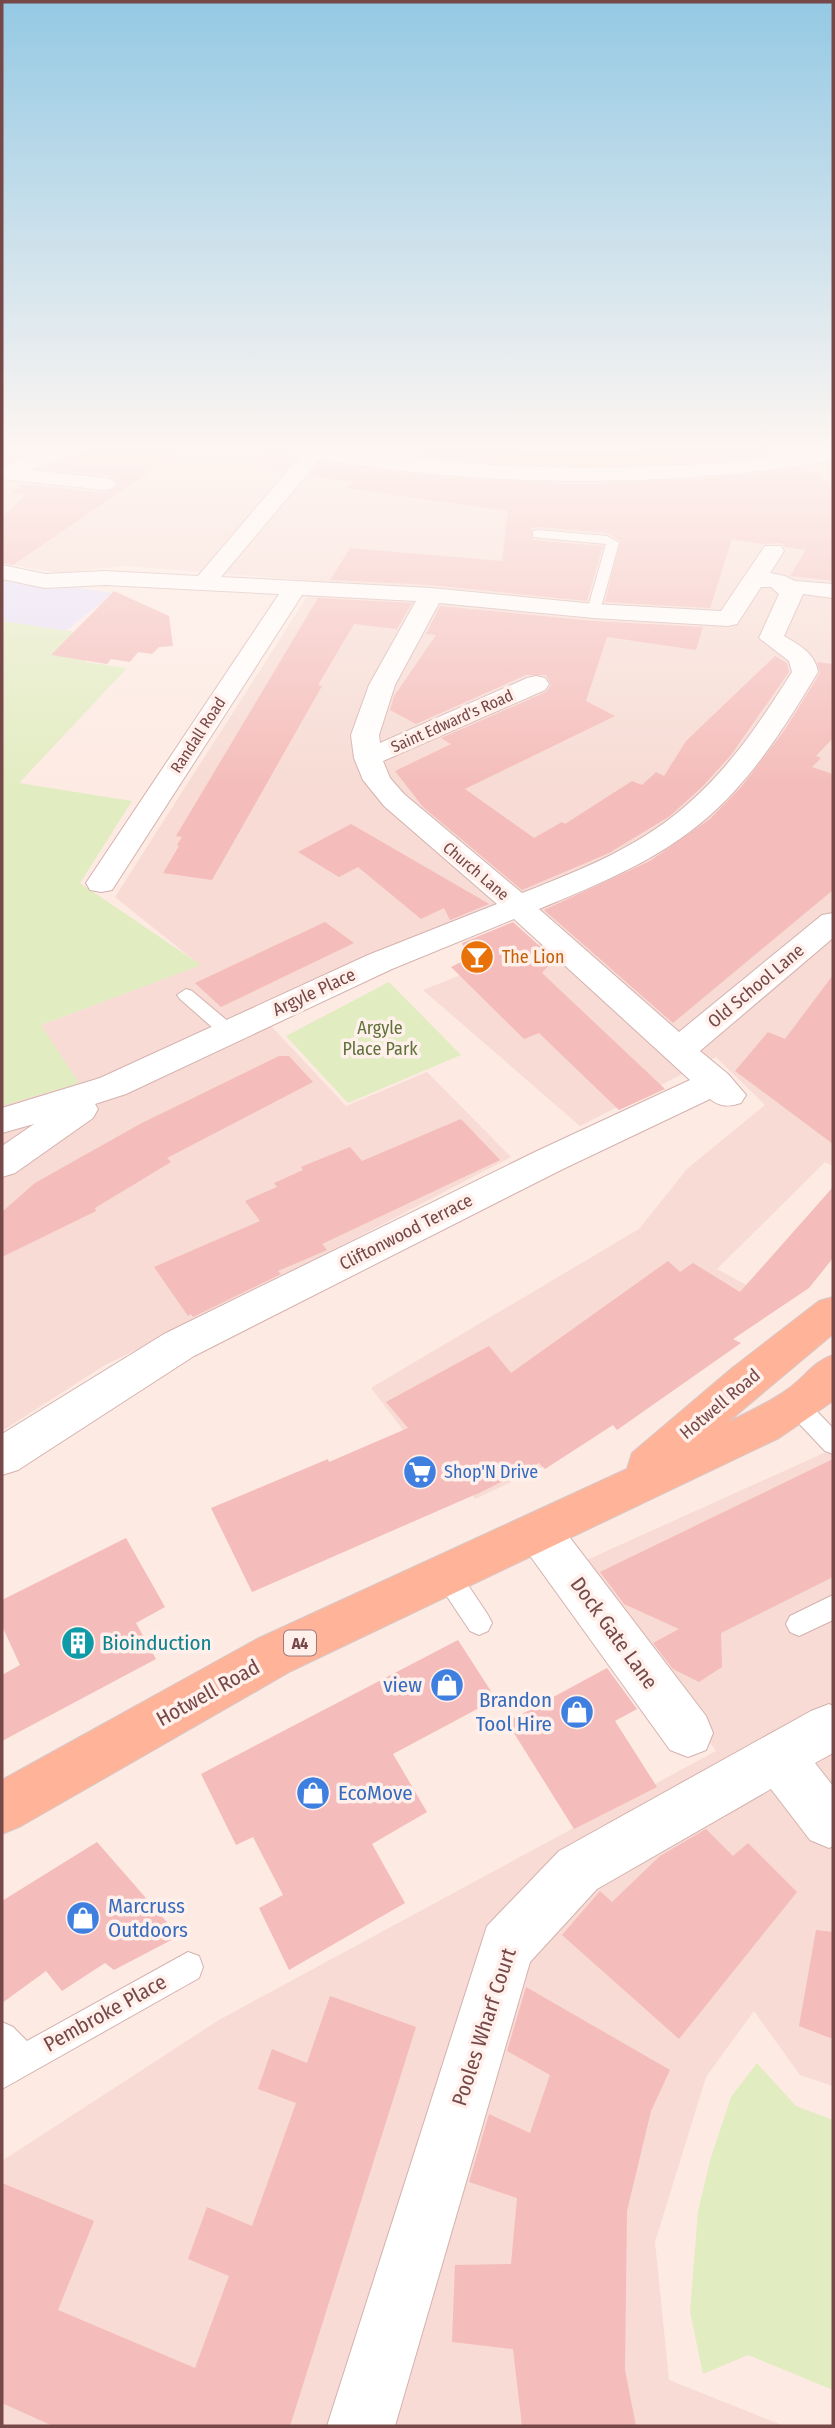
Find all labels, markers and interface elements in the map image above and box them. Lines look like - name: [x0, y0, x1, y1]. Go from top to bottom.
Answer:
- street label: Saint Edward's Road: [388, 686, 516, 756]
- street label: Randall Road: [166, 694, 230, 776]
- street label: Church Lane: [439, 838, 513, 904]
- bar icon: The Lion: [458, 938, 496, 976]
- street label: Old School Lane: [703, 939, 809, 1033]
- place label: The Lion: [502, 946, 564, 968]
- street label: Argyle Place: [269, 963, 359, 1021]
- park label: Argyle Place Park: [342, 1017, 418, 1060]
- street label: Cliftonwood Terrace: [336, 1189, 476, 1275]
- street label: Hotwell Road: [675, 1364, 765, 1444]
- supermarket icon: Shop'N Drive: [401, 1453, 439, 1491]
- place label: Shop'N Drive: [444, 1461, 538, 1483]
- street label: Dock Gate Lane: [565, 1572, 663, 1694]
- building icon: Bioinduction: [59, 1624, 97, 1662]
- place label: Bioinduction: [102, 1630, 212, 1656]
- road number: A4: [284, 1630, 316, 1656]
- street label: Hotwell Road: [152, 1654, 264, 1732]
- shop icon: view: [428, 1666, 466, 1704]
- place label: view: [383, 1672, 422, 1698]
- place label: Brandon Tool Hire: [476, 1687, 552, 1737]
- shop icon: Brandon Tool Hire: [558, 1693, 596, 1731]
- shop icon: EcoMove: [294, 1774, 332, 1812]
- place label: EcoMove: [338, 1780, 413, 1806]
- place label: Marcruss Outdoors: [108, 1893, 188, 1943]
- shop icon: Marcruss Outdoors: [64, 1899, 102, 1937]
- street label: Pooles Wharf Court: [446, 1945, 522, 2109]
- street label: Pembroke Place: [39, 1969, 171, 2057]

